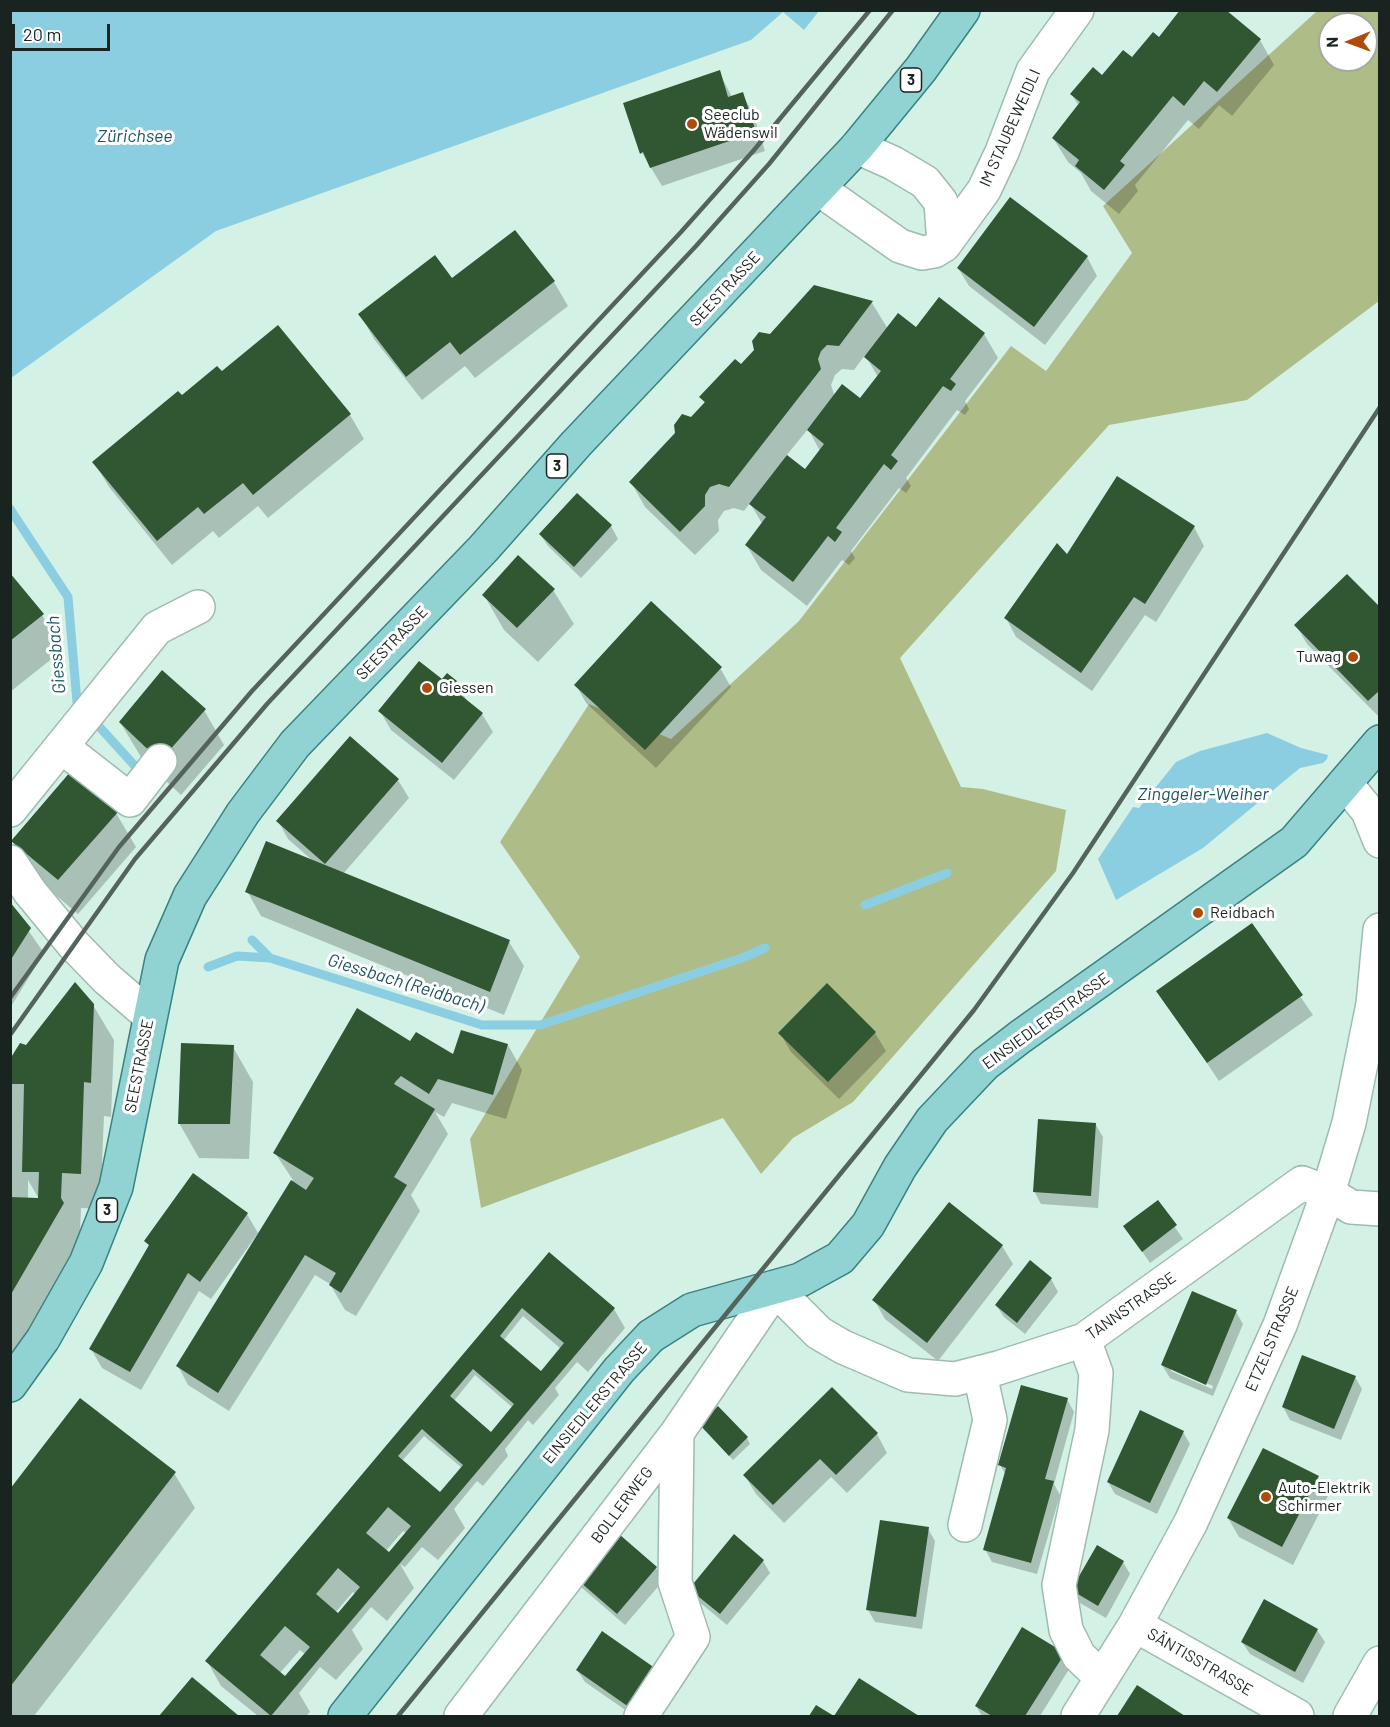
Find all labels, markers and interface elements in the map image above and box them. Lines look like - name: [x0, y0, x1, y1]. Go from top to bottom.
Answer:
- scale bar: [15, 12, 112, 50]
- north arrow: [1318, 12, 1378, 72]
- text: 20 m: [23, 23, 61, 45]
- text: N: [1322, 37, 1341, 48]
- street label: IM STAUBEWEIDLI: [975, 66, 1045, 190]
- road number: 3: [900, 68, 922, 92]
- place label: Seeclub Wädenswil: [704, 105, 778, 143]
- marker: Seeclub Wädenswil: [685, 117, 699, 131]
- water label: Zürichsee: [97, 125, 173, 147]
- street label: SEESTRASSE: [686, 248, 764, 330]
- road number: 3: [546, 454, 568, 478]
- street label: SEESTRASSE: [352, 602, 432, 684]
- water label: Giessbach: [42, 615, 70, 695]
- place label: Tuwag: [1296, 647, 1341, 667]
- marker: Tuwag: [1346, 650, 1360, 664]
- place label: Giessen: [439, 678, 494, 698]
- marker: Giessen: [420, 681, 434, 695]
- water label: Zinggeler-Weiher: [1137, 783, 1269, 805]
- place label: Reidbach: [1210, 903, 1275, 923]
- marker: Reidbach: [1191, 906, 1205, 920]
- water label: Giessbach (Reidbach): [325, 949, 487, 1017]
- street label: EINSIEDLERSTRASSE: [979, 968, 1113, 1074]
- street label: SEESTRASSE: [121, 1018, 157, 1114]
- road number: 3: [96, 1198, 118, 1222]
- street label: TANNSTRASSE: [1082, 1268, 1180, 1344]
- street label: ETZELSTRASSE: [1241, 1284, 1303, 1394]
- street label: EINSIEDLERSTRASSE: [539, 1339, 651, 1467]
- street label: BOLLERWEG: [587, 1463, 657, 1547]
- place label: Auto-Elektrik Schirmer: [1278, 1478, 1371, 1516]
- marker: Auto-Elektrik Schirmer: [1259, 1490, 1273, 1504]
- street label: SÄNTISSTRASSE: [1144, 1624, 1256, 1700]

